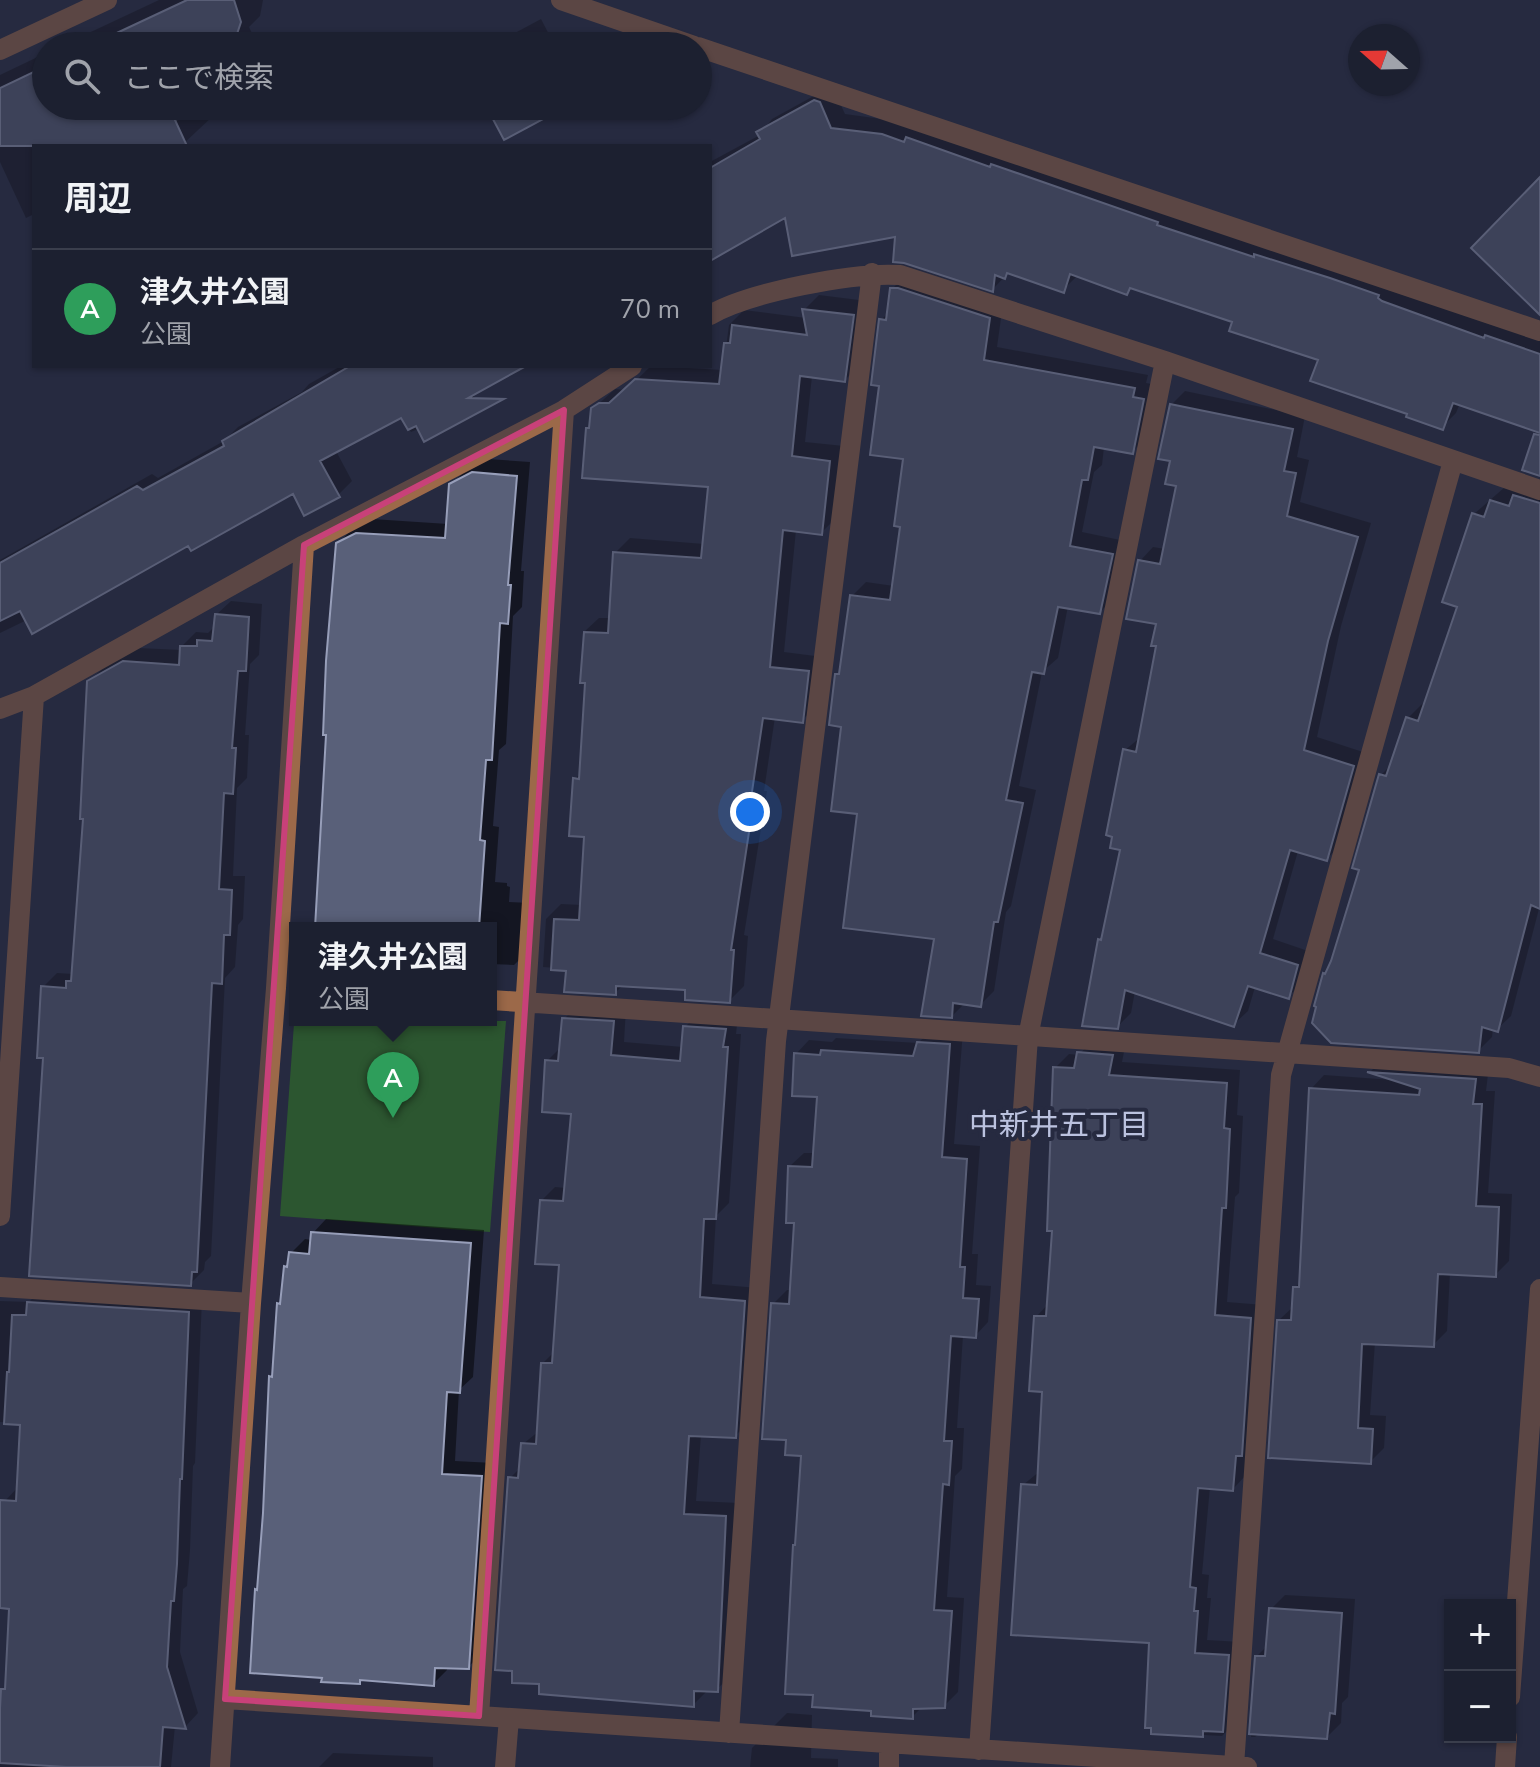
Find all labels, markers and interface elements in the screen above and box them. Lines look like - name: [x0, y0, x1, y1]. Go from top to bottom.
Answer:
- north arrow: [1348, 24, 1420, 96]
- search box: [32, 32, 712, 120]
- icon: search: [60, 54, 104, 98]
- text: ここで検索: [124, 58, 274, 99]
- text: 周辺: [64, 176, 132, 222]
- text: 津久井公園: [140, 272, 290, 313]
- text: A: [80, 292, 100, 327]
- text: 70 m: [620, 292, 680, 327]
- text: 公園: [140, 317, 192, 352]
- your location: [730, 792, 770, 832]
- popup: [289, 922, 497, 1026]
- text: 津久井公園: [318, 937, 468, 978]
- text: 公園: [318, 982, 370, 1017]
- pin: A: [367, 1052, 419, 1118]
- district label: 中新井五丁目: [969, 1105, 1149, 1146]
- map controls: [1444, 1599, 1516, 1743]
- button: +: [1444, 1599, 1516, 1671]
- button: −: [1444, 1671, 1516, 1743]

